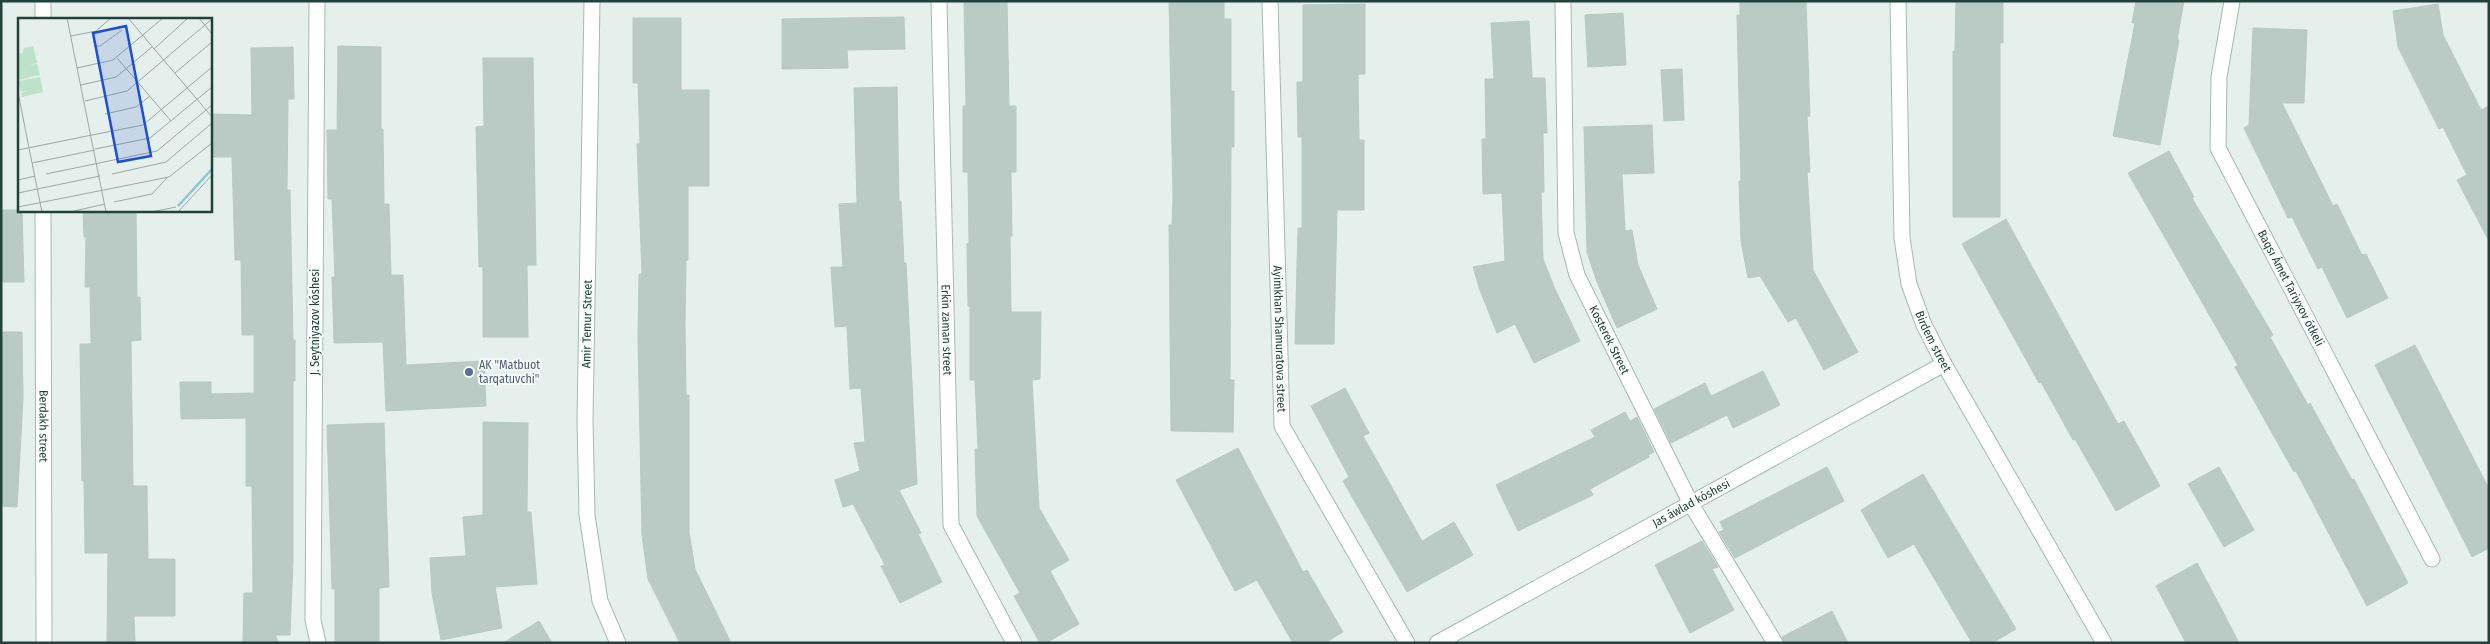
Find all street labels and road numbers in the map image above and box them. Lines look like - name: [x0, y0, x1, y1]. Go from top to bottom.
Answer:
- street label: Baqsı Ámet Tariyxov ótkeli: [2255, 228, 2327, 349]
- street label: Ayimkhan Shamuratova street: [1270, 265, 1289, 413]
- street label: J. Seytniyazov kóshesi: [308, 269, 322, 375]
- street label: Amir Temur Street: [579, 280, 595, 368]
- street label: Erkin zaman street: [938, 284, 955, 376]
- street label: Kosterek Street: [1586, 303, 1632, 377]
- street label: Birdem street: [1912, 309, 1954, 375]
- street label: Berdakh street: [36, 390, 51, 462]
- street label: Jas áwlad kóshesi: [1650, 476, 1732, 530]

